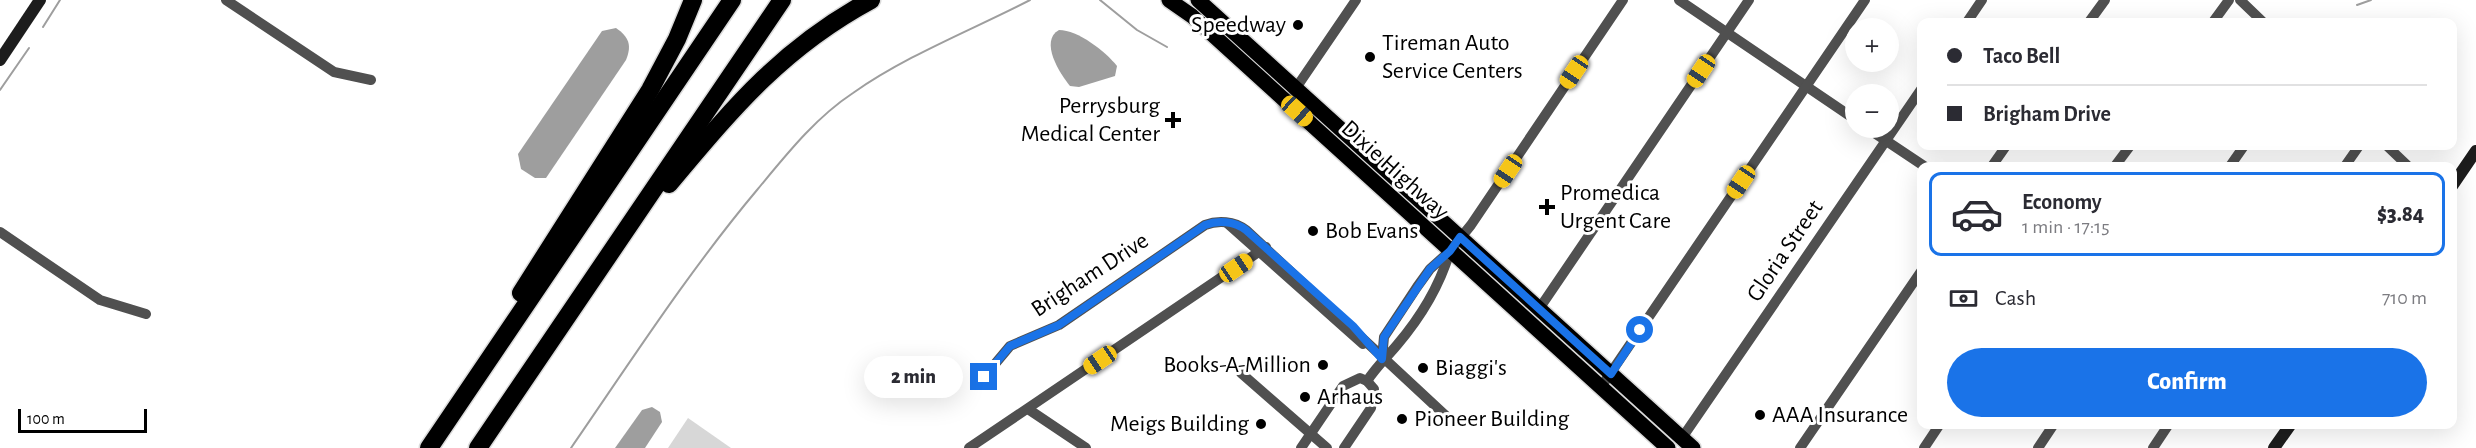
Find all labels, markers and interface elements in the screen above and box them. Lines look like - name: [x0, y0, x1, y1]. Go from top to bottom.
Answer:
- place label: Speedway: [1191, 13, 1286, 37]
- marker: Speedway: [1291, 18, 1305, 32]
- map controls: [1845, 18, 1899, 138]
- button: +: [1845, 18, 1899, 72]
- place label: Tireman Auto Service Centers: [1382, 31, 1523, 83]
- text: Taco Bell: [1983, 45, 2060, 67]
- marker: Tireman Auto Service Centers: [1363, 50, 1377, 64]
- car: [1683, 51, 1719, 91]
- car: [1556, 52, 1592, 92]
- button: −: [1845, 84, 1899, 138]
- car: [1278, 92, 1316, 130]
- place label: Perrysburg Medical Center: [1021, 94, 1160, 146]
- text: Brigham Drive: [1983, 103, 2111, 125]
- marker: Perrysburg Medical Center: [1164, 111, 1182, 129]
- street label: Dixie Highway: [1337, 116, 1453, 224]
- car: [1490, 151, 1526, 191]
- car: [1723, 162, 1759, 202]
- place label: Promedica Urgent Care: [1560, 181, 1671, 233]
- icon: car: [1950, 187, 2004, 241]
- text: Economy: [2022, 191, 2102, 213]
- street label: Gloria Street: [1742, 196, 1828, 306]
- marker: Promedica Urgent Care: [1538, 198, 1556, 216]
- text: $3.84: [2377, 203, 2424, 225]
- text: 1 min · 17:15: [2022, 217, 2110, 237]
- place label: Bob Evans: [1325, 219, 1418, 243]
- marker: Bob Evans: [1306, 224, 1320, 238]
- street label: Brigham Drive: [1027, 228, 1153, 322]
- car: [1216, 250, 1256, 286]
- icon: cash: [1947, 282, 1980, 315]
- text: Cash: [1995, 287, 2036, 309]
- text: 710 m: [2382, 288, 2427, 308]
- route start: [1626, 316, 1653, 343]
- car: [1080, 342, 1120, 378]
- button: Confirm: [1947, 348, 2427, 417]
- place label: Books-A-Million: [1163, 353, 1311, 377]
- callout: 2 min: [864, 356, 963, 398]
- place label: Biaggi's: [1435, 356, 1507, 380]
- marker: Books-A-Million: [1316, 358, 1330, 372]
- marker: Biaggi's: [1416, 361, 1430, 375]
- route end: [970, 363, 997, 390]
- text: 2 min: [891, 367, 936, 387]
- place label: Arhaus: [1317, 385, 1383, 409]
- marker: Arhaus: [1298, 390, 1312, 404]
- place label: AAA Insurance: [1772, 403, 1908, 427]
- scale bar: [18, 406, 147, 434]
- place label: Pioneer Building: [1414, 407, 1570, 431]
- marker: AAA Insurance: [1753, 408, 1767, 422]
- text: 100 m: [27, 411, 65, 427]
- place label: Meigs Building: [1110, 412, 1249, 436]
- marker: Pioneer Building: [1395, 412, 1409, 426]
- marker: Meigs Building: [1254, 417, 1268, 431]

